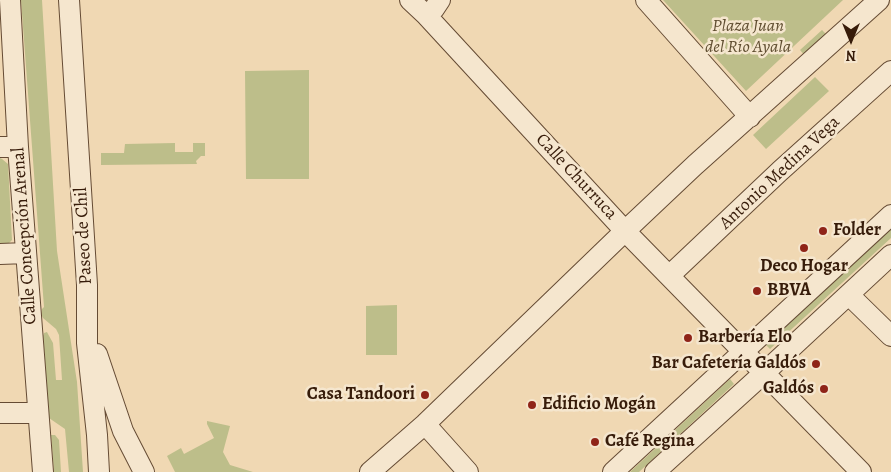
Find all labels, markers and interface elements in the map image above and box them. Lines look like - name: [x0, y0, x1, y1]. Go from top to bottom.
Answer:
- north arrow: [826, 15, 876, 65]
- park label: Plaza Juan del Río Ayala: [705, 16, 791, 58]
- text: N: [846, 46, 856, 65]
- street label: Antonio Medina Vega: [715, 112, 845, 234]
- street label: Calle Churruca: [531, 129, 621, 225]
- street label: Calle Concepción Arenal: [8, 147, 42, 325]
- street label: Paseo de Chil: [71, 187, 97, 285]
- place label: Folder: [833, 220, 881, 242]
- marker: Folder: [817, 225, 829, 237]
- marker: Deco Hogar: [798, 242, 810, 254]
- place label: Deco Hogar: [760, 256, 848, 278]
- place label: BBVA: [767, 280, 811, 302]
- marker: BBVA: [751, 285, 763, 297]
- place label: Barbería Elo: [698, 327, 792, 349]
- marker: Barbería Elo: [682, 332, 694, 344]
- place label: Bar Cafetería Galdós: [652, 353, 806, 375]
- marker: Bar Cafetería Galdós: [810, 358, 822, 370]
- place label: Galdós: [763, 378, 814, 400]
- marker: Galdós: [818, 383, 830, 395]
- place label: Casa Tandoori: [307, 384, 415, 406]
- marker: Casa Tandoori: [419, 389, 431, 401]
- place label: Edificio Mogán: [542, 394, 656, 416]
- marker: Edificio Mogán: [526, 399, 538, 411]
- place label: Café Regina: [605, 431, 695, 453]
- marker: Café Regina: [589, 436, 601, 448]

